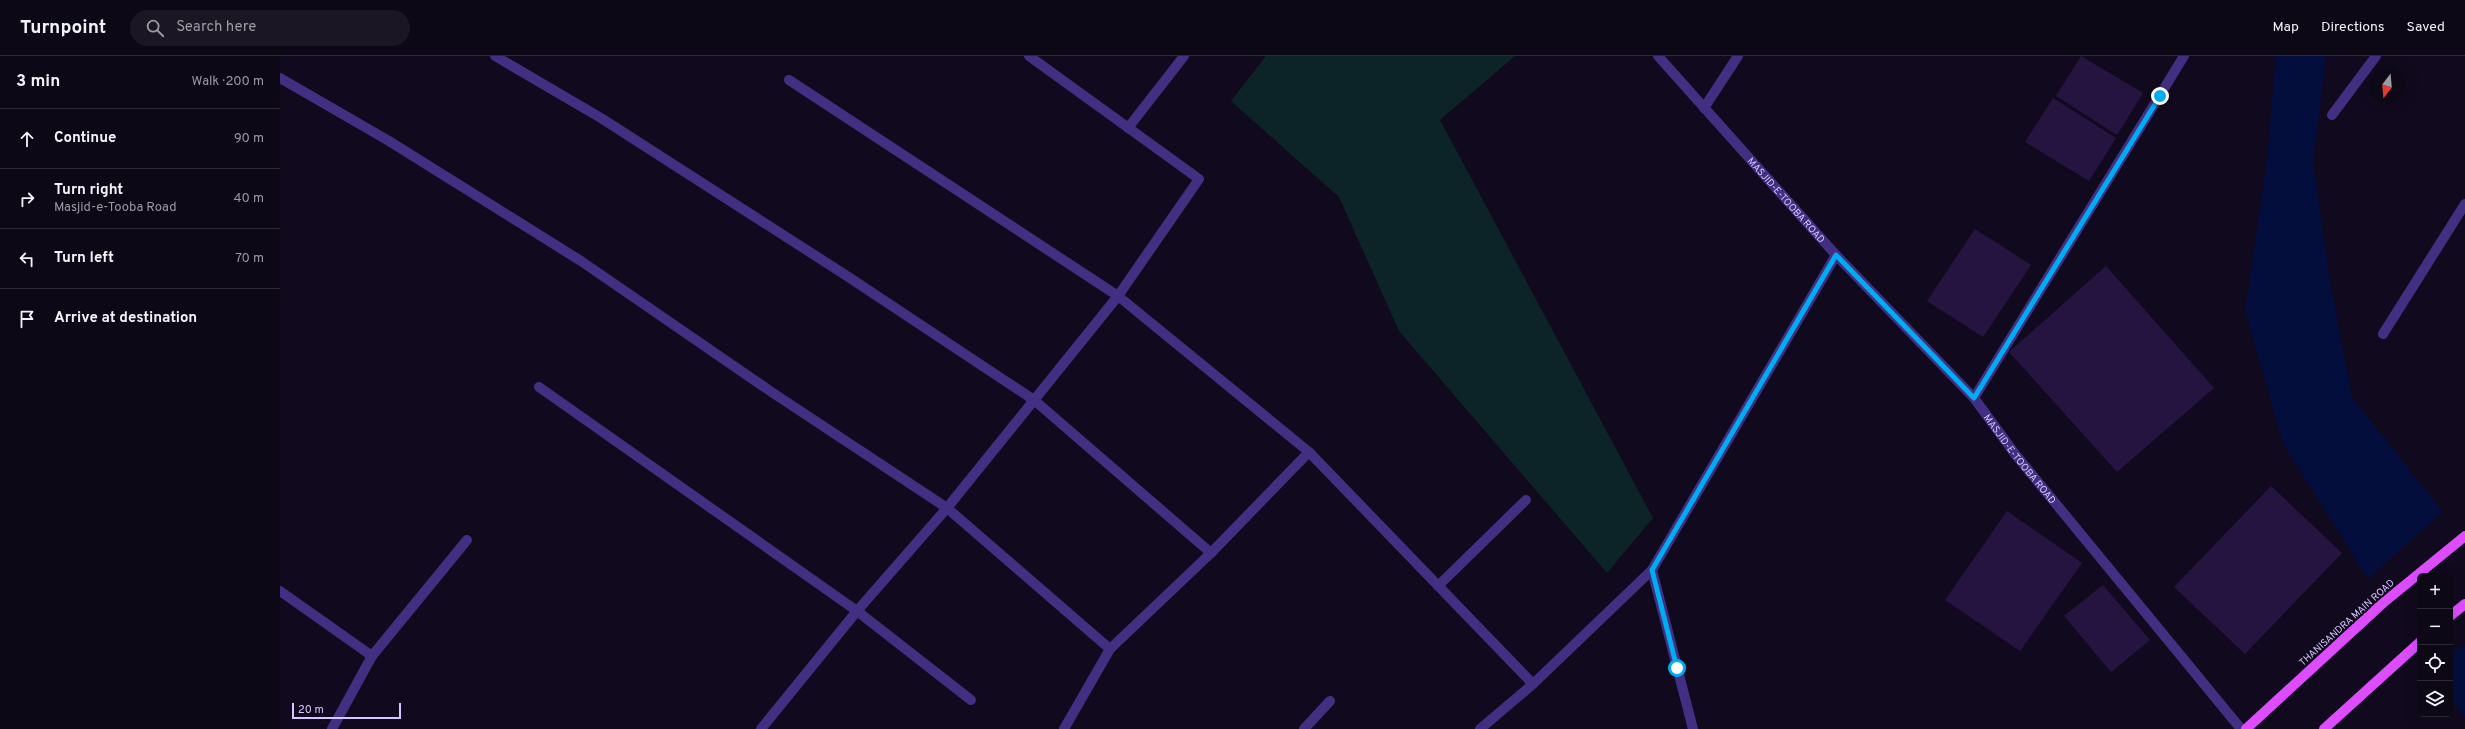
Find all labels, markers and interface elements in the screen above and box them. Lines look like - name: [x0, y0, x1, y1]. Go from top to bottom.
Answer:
- search box: [130, 10, 410, 46]
- text: Turnpoint: [20, 16, 106, 40]
- icon: search: [144, 17, 166, 39]
- text: Search here: [176, 18, 256, 37]
- text: Map: [2273, 19, 2299, 36]
- text: Directions: [2321, 19, 2385, 36]
- text: Saved: [2407, 19, 2445, 36]
- north arrow: [2369, 68, 2405, 104]
- text: 3 min: [16, 71, 60, 93]
- text: Walk · 200 m: [192, 74, 264, 90]
- route end: [2151, 87, 2169, 105]
- icon: ahead: [16, 128, 38, 150]
- text: Continue: [54, 129, 116, 148]
- text: 90 m: [234, 131, 264, 147]
- street label: MASJID-E-TOOBA ROAD: [1744, 155, 1827, 247]
- text: Turn right: [54, 181, 123, 200]
- icon: right: [16, 188, 38, 210]
- text: 40 m: [234, 191, 264, 207]
- text: Masjid-e-Tooba Road: [54, 200, 176, 216]
- icon: left: [16, 248, 38, 270]
- text: Turn left: [54, 249, 114, 268]
- text: 70 m: [235, 251, 264, 267]
- icon: arrive: [16, 308, 38, 330]
- text: Arrive at destination: [54, 309, 197, 328]
- street label: MASJID-E-TOOBA ROAD: [1980, 412, 2058, 507]
- map controls: [2417, 573, 2453, 717]
- button: +: [2417, 573, 2453, 609]
- street label: THANISANDRA MAIN ROAD: [2297, 577, 2398, 669]
- button: −: [2417, 609, 2453, 645]
- button: locate: [2417, 645, 2453, 681]
- route start: [1668, 659, 1686, 677]
- button: layers: [2417, 681, 2453, 717]
- scale bar: [292, 701, 401, 720]
- text: 20 m: [298, 703, 324, 717]

